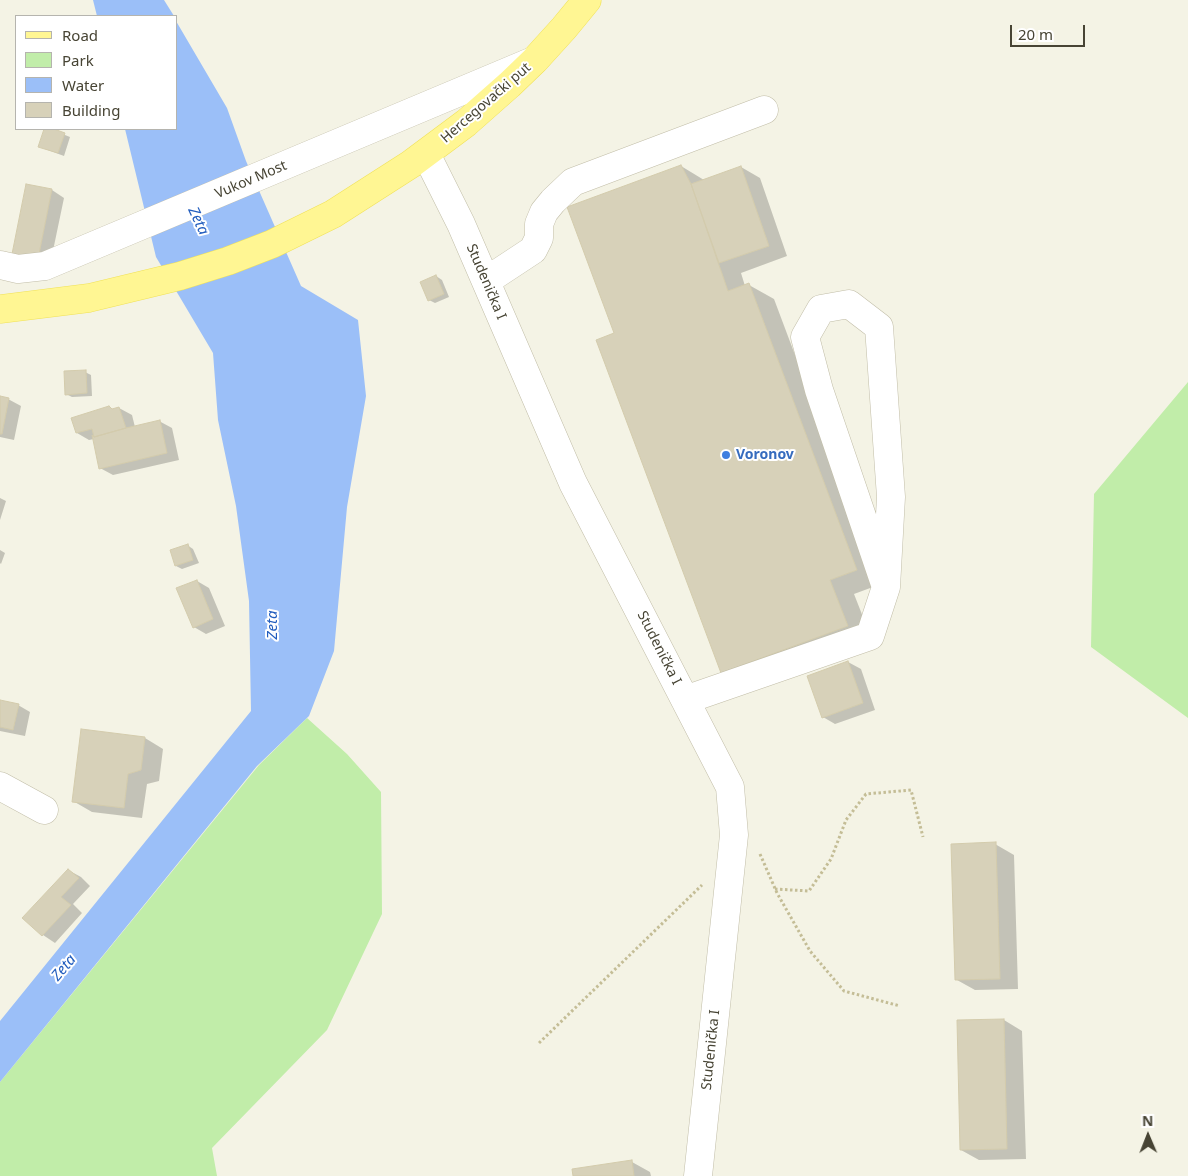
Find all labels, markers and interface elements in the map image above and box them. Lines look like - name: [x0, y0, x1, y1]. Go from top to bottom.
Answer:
- legend: [15, 15, 178, 130]
- scale bar: [1013, 15, 1088, 47]
- text: 20 m: [1018, 24, 1053, 44]
- text: Road: [62, 25, 98, 45]
- text: Park: [62, 50, 94, 70]
- street label: Hercegovački put: [438, 59, 534, 147]
- text: Water: [62, 75, 104, 95]
- text: Building: [62, 100, 120, 120]
- street label: Vukov Most: [213, 157, 289, 203]
- water label: Zeta: [184, 204, 212, 238]
- street label: Studenička I: [463, 242, 509, 322]
- place label: Voronov: [736, 447, 794, 463]
- marker: Voronov: [720, 449, 732, 461]
- street label: Studenička I: [633, 608, 685, 688]
- water label: Zeta: [264, 611, 282, 639]
- water label: Zeta: [48, 951, 80, 985]
- street label: Studenička I: [698, 1009, 724, 1091]
- north arrow: [1123, 1111, 1173, 1161]
- text: N: [1142, 1111, 1154, 1130]

